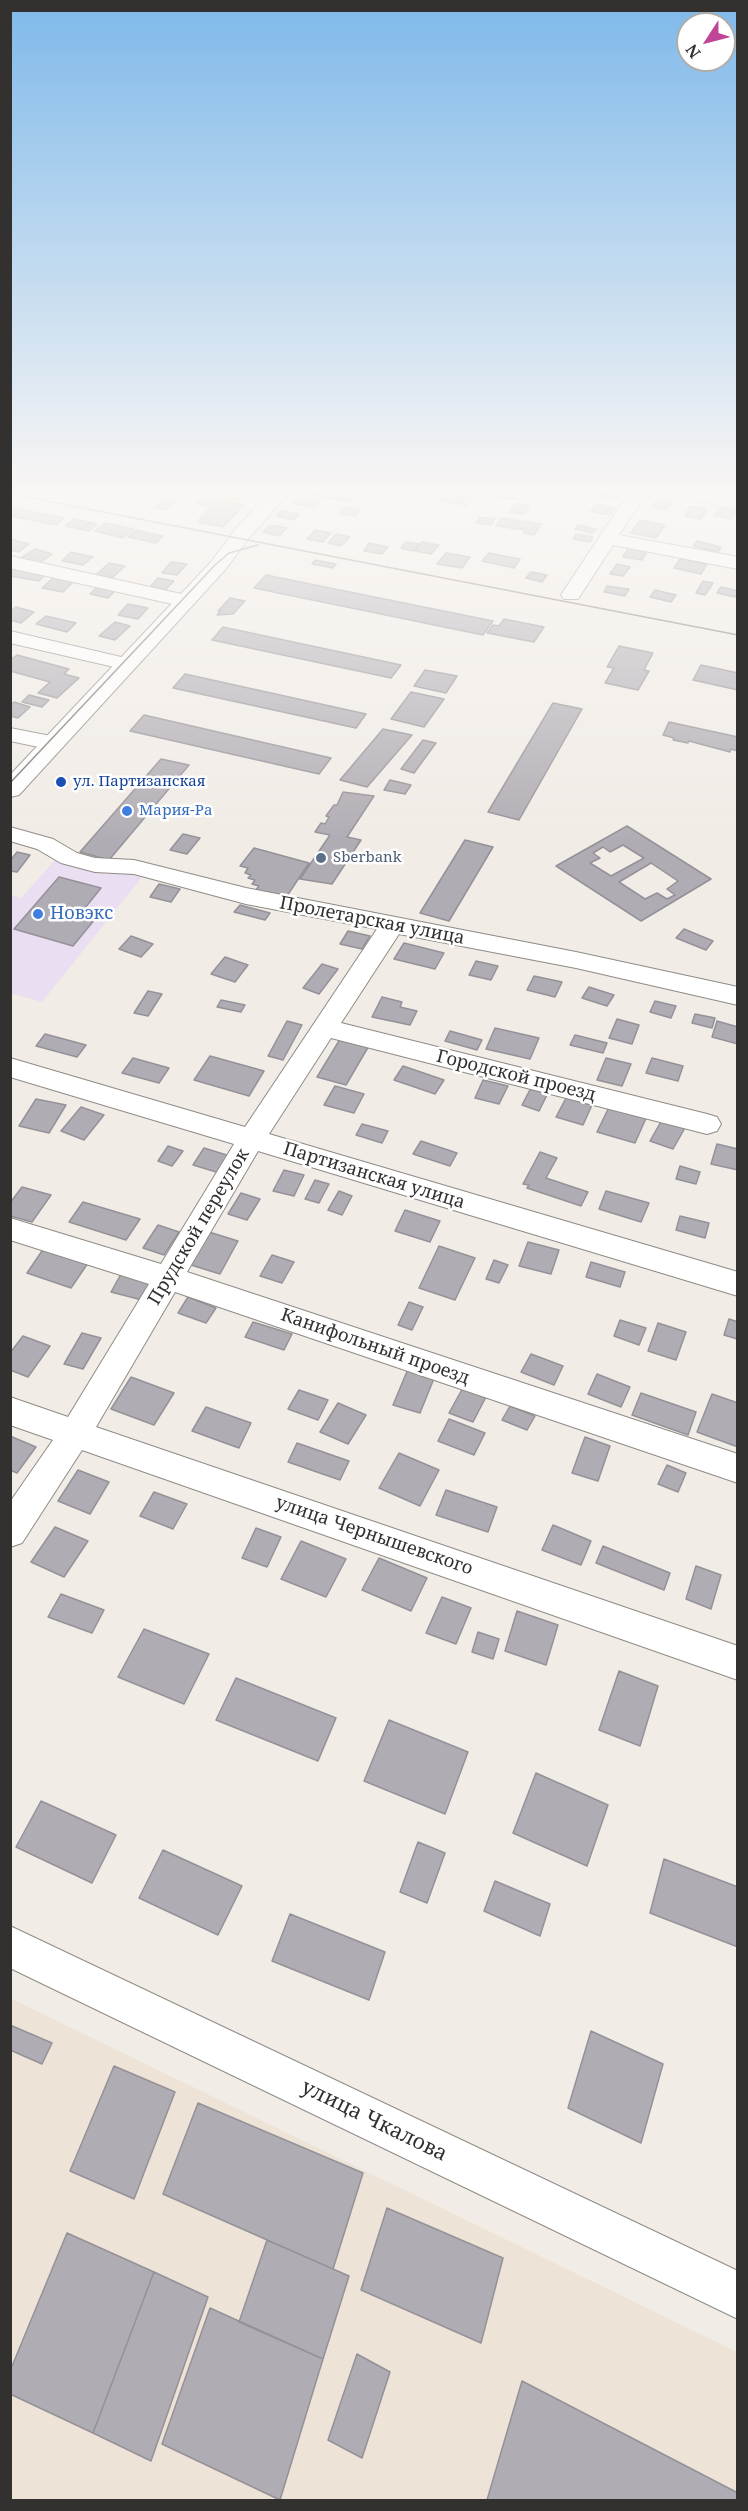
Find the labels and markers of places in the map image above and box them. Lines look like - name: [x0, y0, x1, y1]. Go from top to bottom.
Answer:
- place label: ул. Партизанская: [73, 773, 205, 791]
- marker: ул. Партизанская: [54, 775, 68, 789]
- place label: Мария-Ра: [139, 802, 212, 820]
- marker: Мария-Ра: [120, 804, 134, 818]
- place label: Sberbank: [333, 849, 402, 867]
- marker: Sberbank: [314, 851, 328, 865]
- place label: Новэкс: [50, 903, 113, 925]
- marker: Новэкс: [31, 907, 45, 921]

